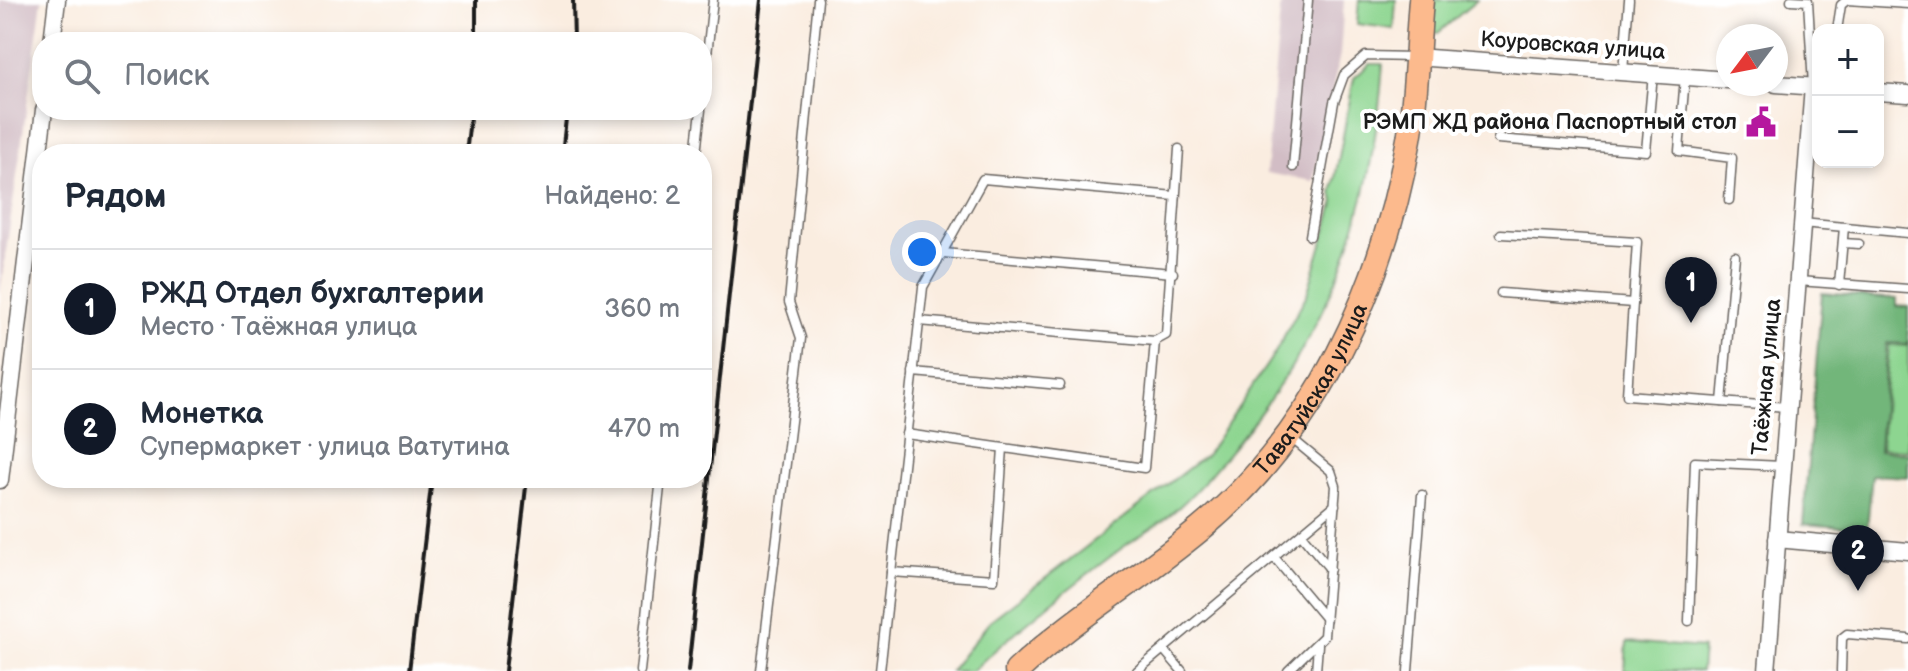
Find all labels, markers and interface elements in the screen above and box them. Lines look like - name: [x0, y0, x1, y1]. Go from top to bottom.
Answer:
- north arrow: [1716, 24, 1788, 96]
- map controls: [1812, 24, 1884, 168]
- button: +: [1812, 24, 1884, 96]
- street label: Коуровская улица: [1480, 26, 1666, 66]
- search box: [32, 32, 712, 120]
- icon: search: [60, 54, 104, 98]
- text: Поиск: [124, 58, 210, 94]
- button: −: [1812, 96, 1884, 168]
- public building icon: РЭМП ЖД района Паспортный стол: [1744, 105, 1778, 139]
- place label: РЭМП ЖД района Паспортный стол: [1362, 109, 1737, 136]
- text: Рядом: [64, 176, 166, 217]
- text: Найдено: 2: [544, 181, 680, 212]
- your location: [902, 232, 942, 272]
- pin: 1: [1665, 257, 1717, 323]
- text: РЖД Отдел бухгалтерии: [140, 276, 484, 312]
- text: 1: [85, 294, 95, 325]
- text: 360 m: [604, 294, 680, 325]
- street label: Таёжная улица: [1747, 297, 1787, 457]
- street label: Таватуйская улица: [1248, 299, 1374, 481]
- text: Место · Таёжная улица: [140, 312, 417, 343]
- text: Монетка: [140, 396, 263, 432]
- text: 2: [82, 414, 98, 445]
- text: 470 m: [608, 414, 680, 445]
- text: Супермаркет · улица Ватутина: [140, 432, 510, 463]
- pin: 2: [1832, 525, 1884, 591]

